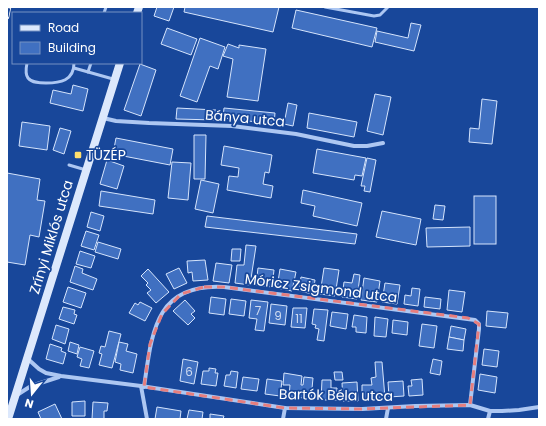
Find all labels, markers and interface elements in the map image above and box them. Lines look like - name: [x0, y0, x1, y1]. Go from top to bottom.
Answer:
- legend: [12, 12, 142, 64]
- text: Road: [48, 19, 79, 36]
- text: Building: [48, 39, 96, 56]
- street label: Bánya utca: [204, 105, 286, 131]
- place label: TÜZÉP: [86, 145, 126, 165]
- marker: TÜZÉP: [73, 150, 83, 160]
- street label: Zrínyi Miklós utca: [24, 177, 78, 297]
- street label: Móricz Zsigmond utca: [244, 269, 398, 307]
- house number: 7: [255, 302, 262, 319]
- house number: 9: [274, 307, 282, 324]
- house number: 11: [295, 310, 303, 327]
- house number: 6: [185, 363, 193, 380]
- north arrow: [12, 374, 52, 414]
- street label: Bartók Béla utca: [279, 384, 393, 406]
- text: N: [23, 395, 35, 412]

